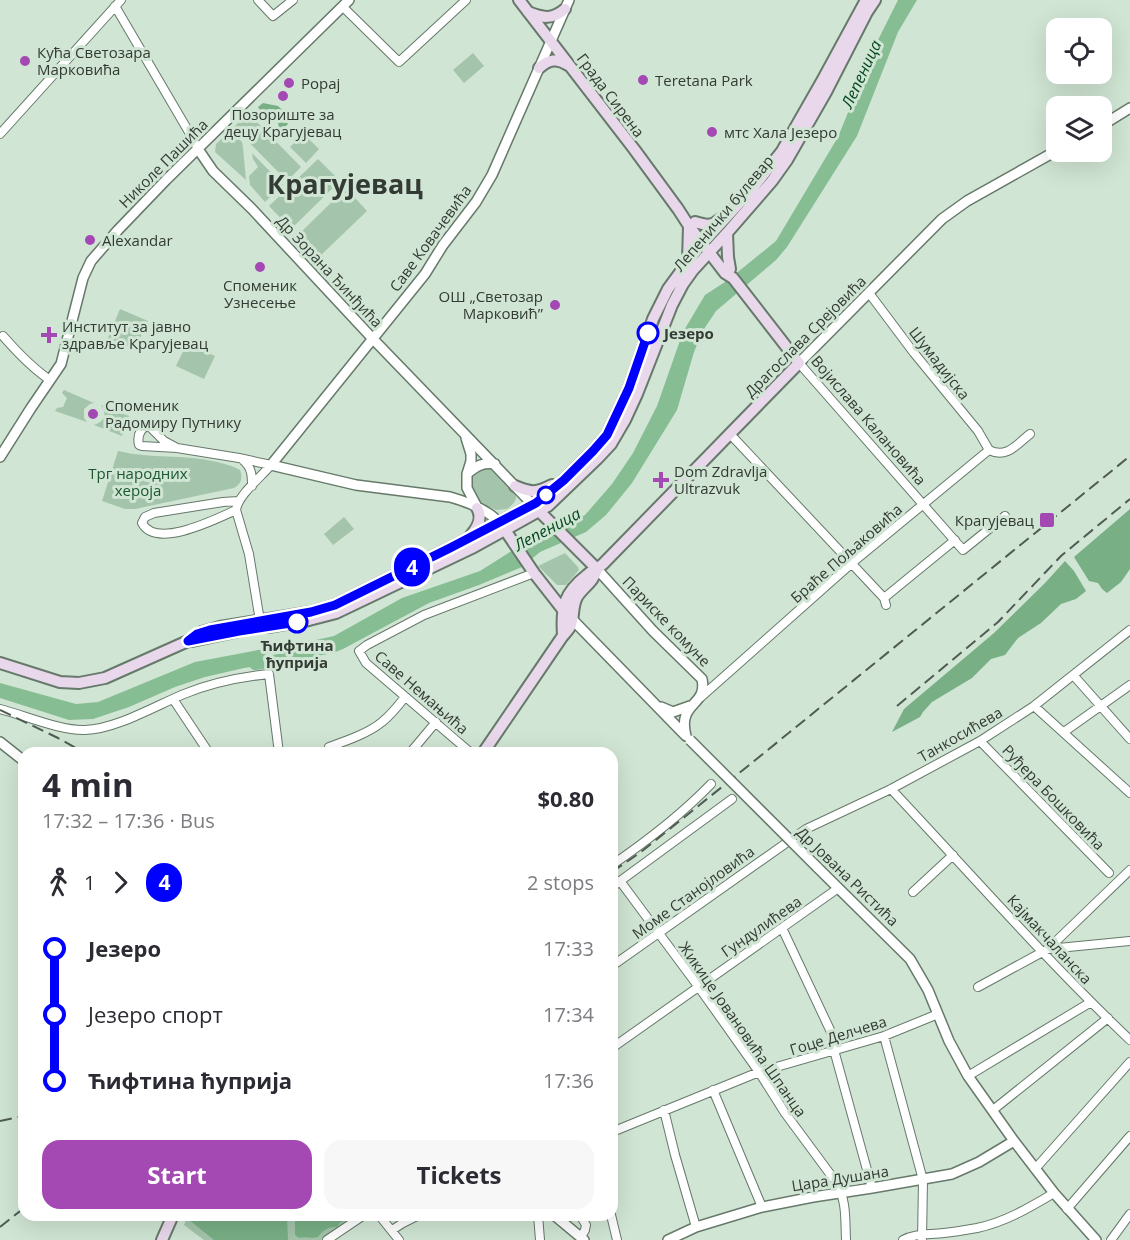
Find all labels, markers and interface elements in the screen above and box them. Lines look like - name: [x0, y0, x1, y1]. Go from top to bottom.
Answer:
- map controls: [1046, 18, 1112, 162]
- button: locate: [1046, 18, 1112, 84]
- water label: Лепеница: [835, 36, 886, 113]
- place label: Кућа Светозара Марковића: [37, 42, 151, 79]
- street label: Града Сирена: [573, 49, 649, 141]
- marker: Кућа Светозара Марковића: [18, 54, 32, 68]
- place label: Teretana Park: [655, 70, 753, 90]
- place label: Popaj: [301, 73, 340, 93]
- marker: Teretana Park: [636, 73, 650, 87]
- marker: Popaj: [282, 76, 296, 90]
- marker: Позориште за децу Крагујевац: [276, 89, 290, 103]
- button: layers: [1046, 96, 1112, 162]
- place label: Позориште за децу Крагујевац: [224, 104, 342, 141]
- street label: Николе Пашића: [114, 114, 212, 212]
- place label: мтс Хала Језеро: [724, 122, 837, 142]
- marker: мтс Хала Језеро: [705, 125, 719, 139]
- street label: Лепенички булевар: [669, 151, 777, 275]
- district label: Крагујевац: [267, 165, 423, 202]
- street label: Саве Ковачевића: [385, 181, 475, 295]
- street label: Др Зорана Ђинђића: [273, 211, 387, 331]
- place label: Alexandar: [102, 230, 173, 250]
- marker: Alexandar: [83, 233, 97, 247]
- marker: Споменик Узнесење: [253, 260, 267, 274]
- street label: Драгослава Срејовића: [740, 271, 870, 401]
- place label: Споменик Узнесење: [223, 275, 297, 312]
- place label: ОШ „Светозар Марковић”: [438, 286, 544, 323]
- marker: ОШ „Светозар Марковић”: [548, 298, 562, 312]
- place label: Институт за јавно здравље Крагујевац: [62, 316, 209, 353]
- marker: Језеро: [637, 322, 659, 344]
- street label: Шумадијска: [905, 322, 975, 404]
- place label: Језеро: [662, 323, 714, 343]
- marker: Институт за јавно здравље Крагујевац: [40, 326, 58, 344]
- street label: Војислава Калановића: [807, 351, 931, 489]
- place label: Споменик Радомиру Путнику: [105, 395, 241, 432]
- marker: Споменик Радомиру Путнику: [86, 407, 100, 421]
- place label: Dom Zdravlja Ultrazvuk: [674, 461, 767, 498]
- park label: Трг народних хероја: [88, 463, 188, 500]
- marker: Dom Zdravlja Ultrazvuk: [652, 471, 670, 489]
- unlabelled marker: [537, 486, 555, 504]
- street label: Браће Пољаковића: [786, 499, 906, 607]
- water label: Лепеница: [509, 502, 584, 556]
- place label: Крагујевац: [955, 510, 1035, 530]
- marker: Крагујевац: [1038, 511, 1056, 529]
- line badge: 4: [392, 548, 432, 586]
- text: 4: [406, 553, 418, 581]
- street label: Париске комуне: [619, 571, 715, 671]
- marker: Ћифтина ћуприја: [286, 611, 308, 633]
- place label: Ћифтина ћуприја: [260, 635, 334, 672]
- street label: Саве Немањића: [371, 646, 473, 738]
- street label: Танкосићева: [914, 702, 1006, 766]
- street label: Руђера Бошковића: [998, 740, 1110, 854]
- text: 4 min: [42, 762, 134, 807]
- text: $0.80: [537, 783, 594, 813]
- text: 17:32 – 17:36 · Bus: [42, 807, 215, 834]
- street label: Др Јована Ристића: [793, 822, 903, 930]
- street label: Моме Станојловића: [628, 841, 758, 943]
- icon: walk: [42, 866, 75, 899]
- icon: forward: [104, 866, 137, 899]
- text: 4: [158, 868, 170, 896]
- text: 1: [84, 869, 95, 896]
- text: 2 stops: [527, 869, 594, 896]
- street label: Кајмакчаланска: [1003, 890, 1097, 988]
- street label: Гундулићева: [717, 891, 805, 961]
- text: Језеро: [88, 933, 161, 963]
- text: 17:33: [543, 935, 594, 962]
- street label: Жикице Јовановића Шпанца: [675, 937, 811, 1121]
- text: Језеро спорт: [88, 999, 223, 1029]
- text: 17:34: [543, 1001, 594, 1028]
- street label: Гоце Делчева: [787, 1011, 889, 1059]
- text: Ћифтина ћуприја: [88, 1065, 292, 1095]
- text: 17:36: [543, 1067, 594, 1094]
- button: Start: [42, 1140, 312, 1209]
- button: Tickets: [324, 1140, 594, 1209]
- street label: Цара Душана: [790, 1160, 890, 1196]

